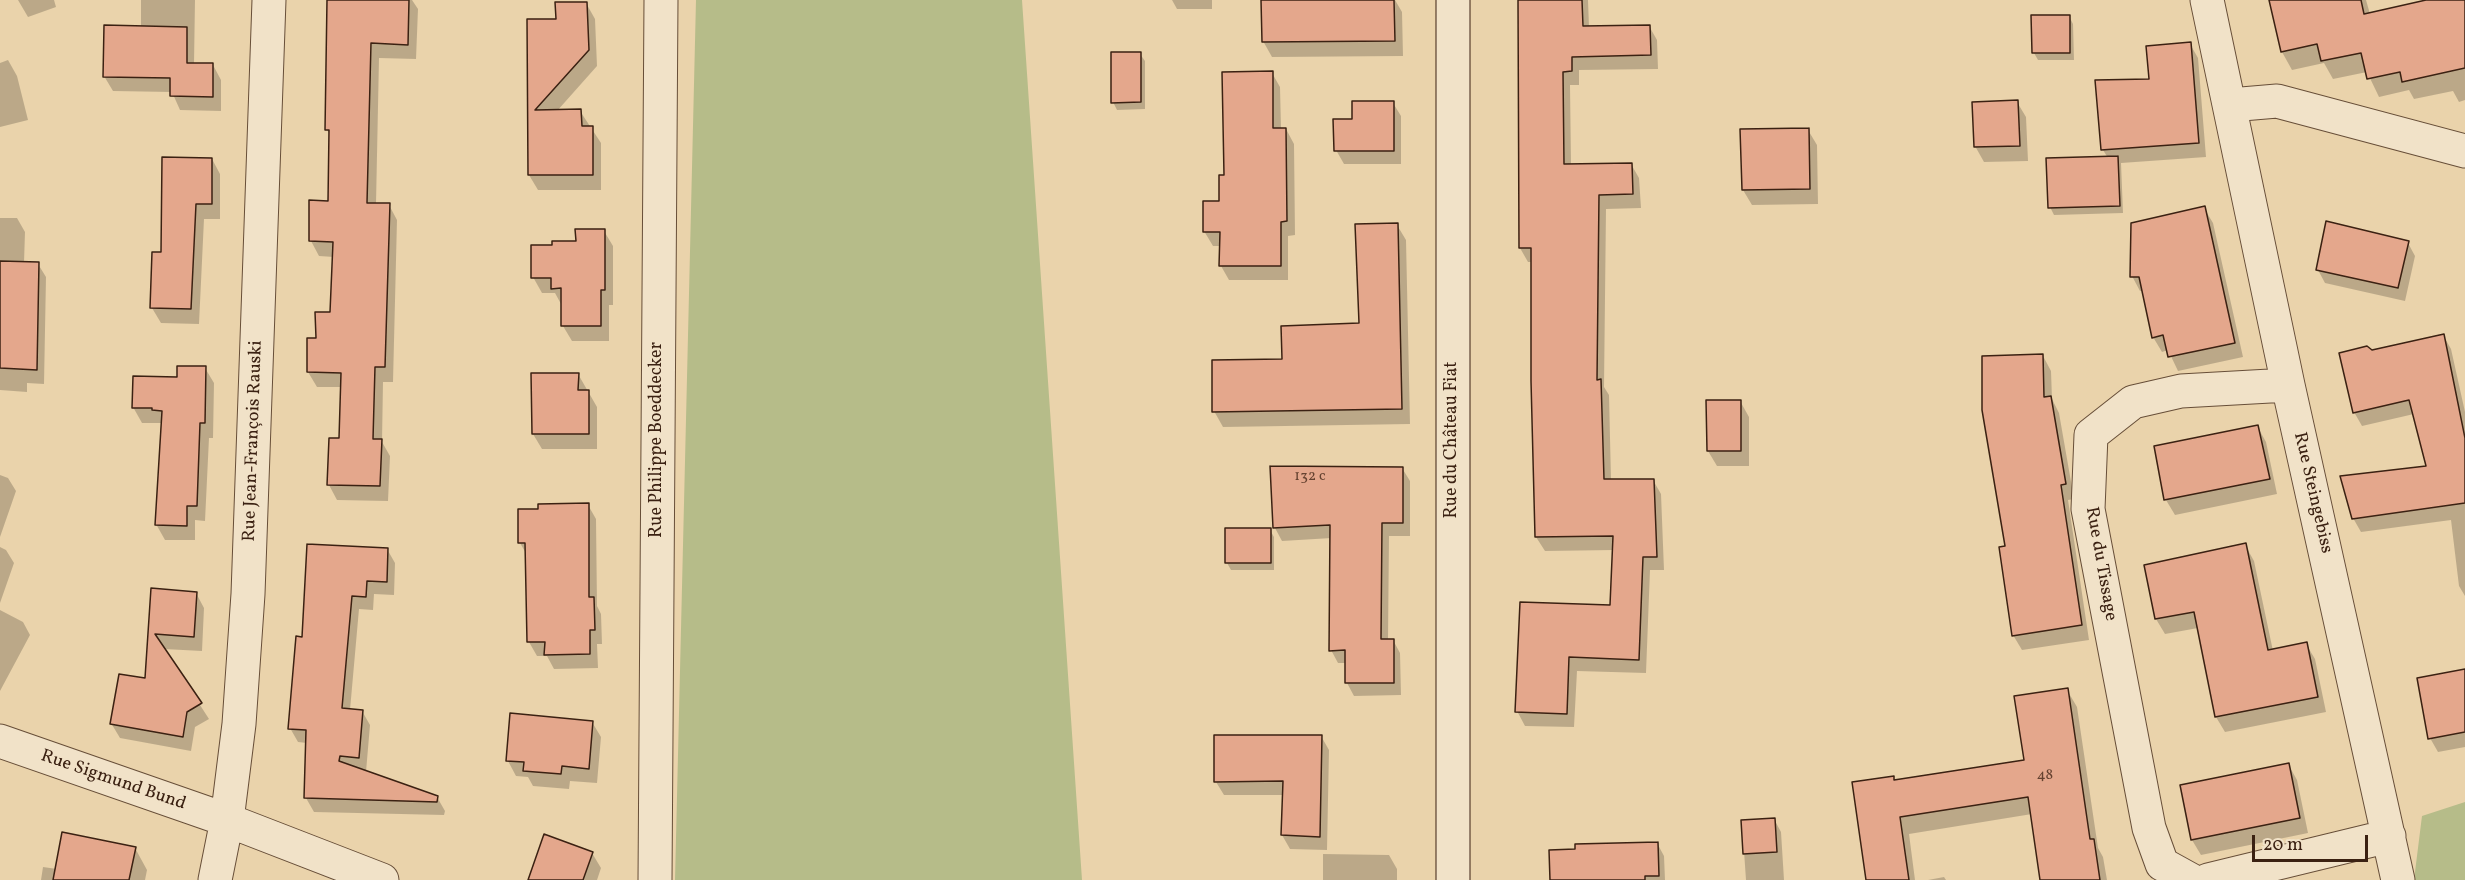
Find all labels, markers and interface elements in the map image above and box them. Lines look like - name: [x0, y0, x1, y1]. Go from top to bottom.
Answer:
- street label: Rue Jean-François Rauski: [240, 340, 268, 542]
- street label: Rue Philippe Boeddecker: [647, 342, 669, 538]
- street label: Rue du Château Fiat: [1442, 361, 1464, 519]
- street label: Rue Steingebiss: [2288, 430, 2336, 556]
- house number: 132 c: [1294, 468, 1326, 486]
- street label: Rue du Tissage: [2079, 505, 2121, 623]
- street label: Rue Sigmund Bund: [38, 746, 188, 816]
- house number: 48: [2037, 767, 2053, 785]
- scale bar: [2255, 823, 2370, 861]
- text: 20 m: [2263, 833, 2303, 858]

